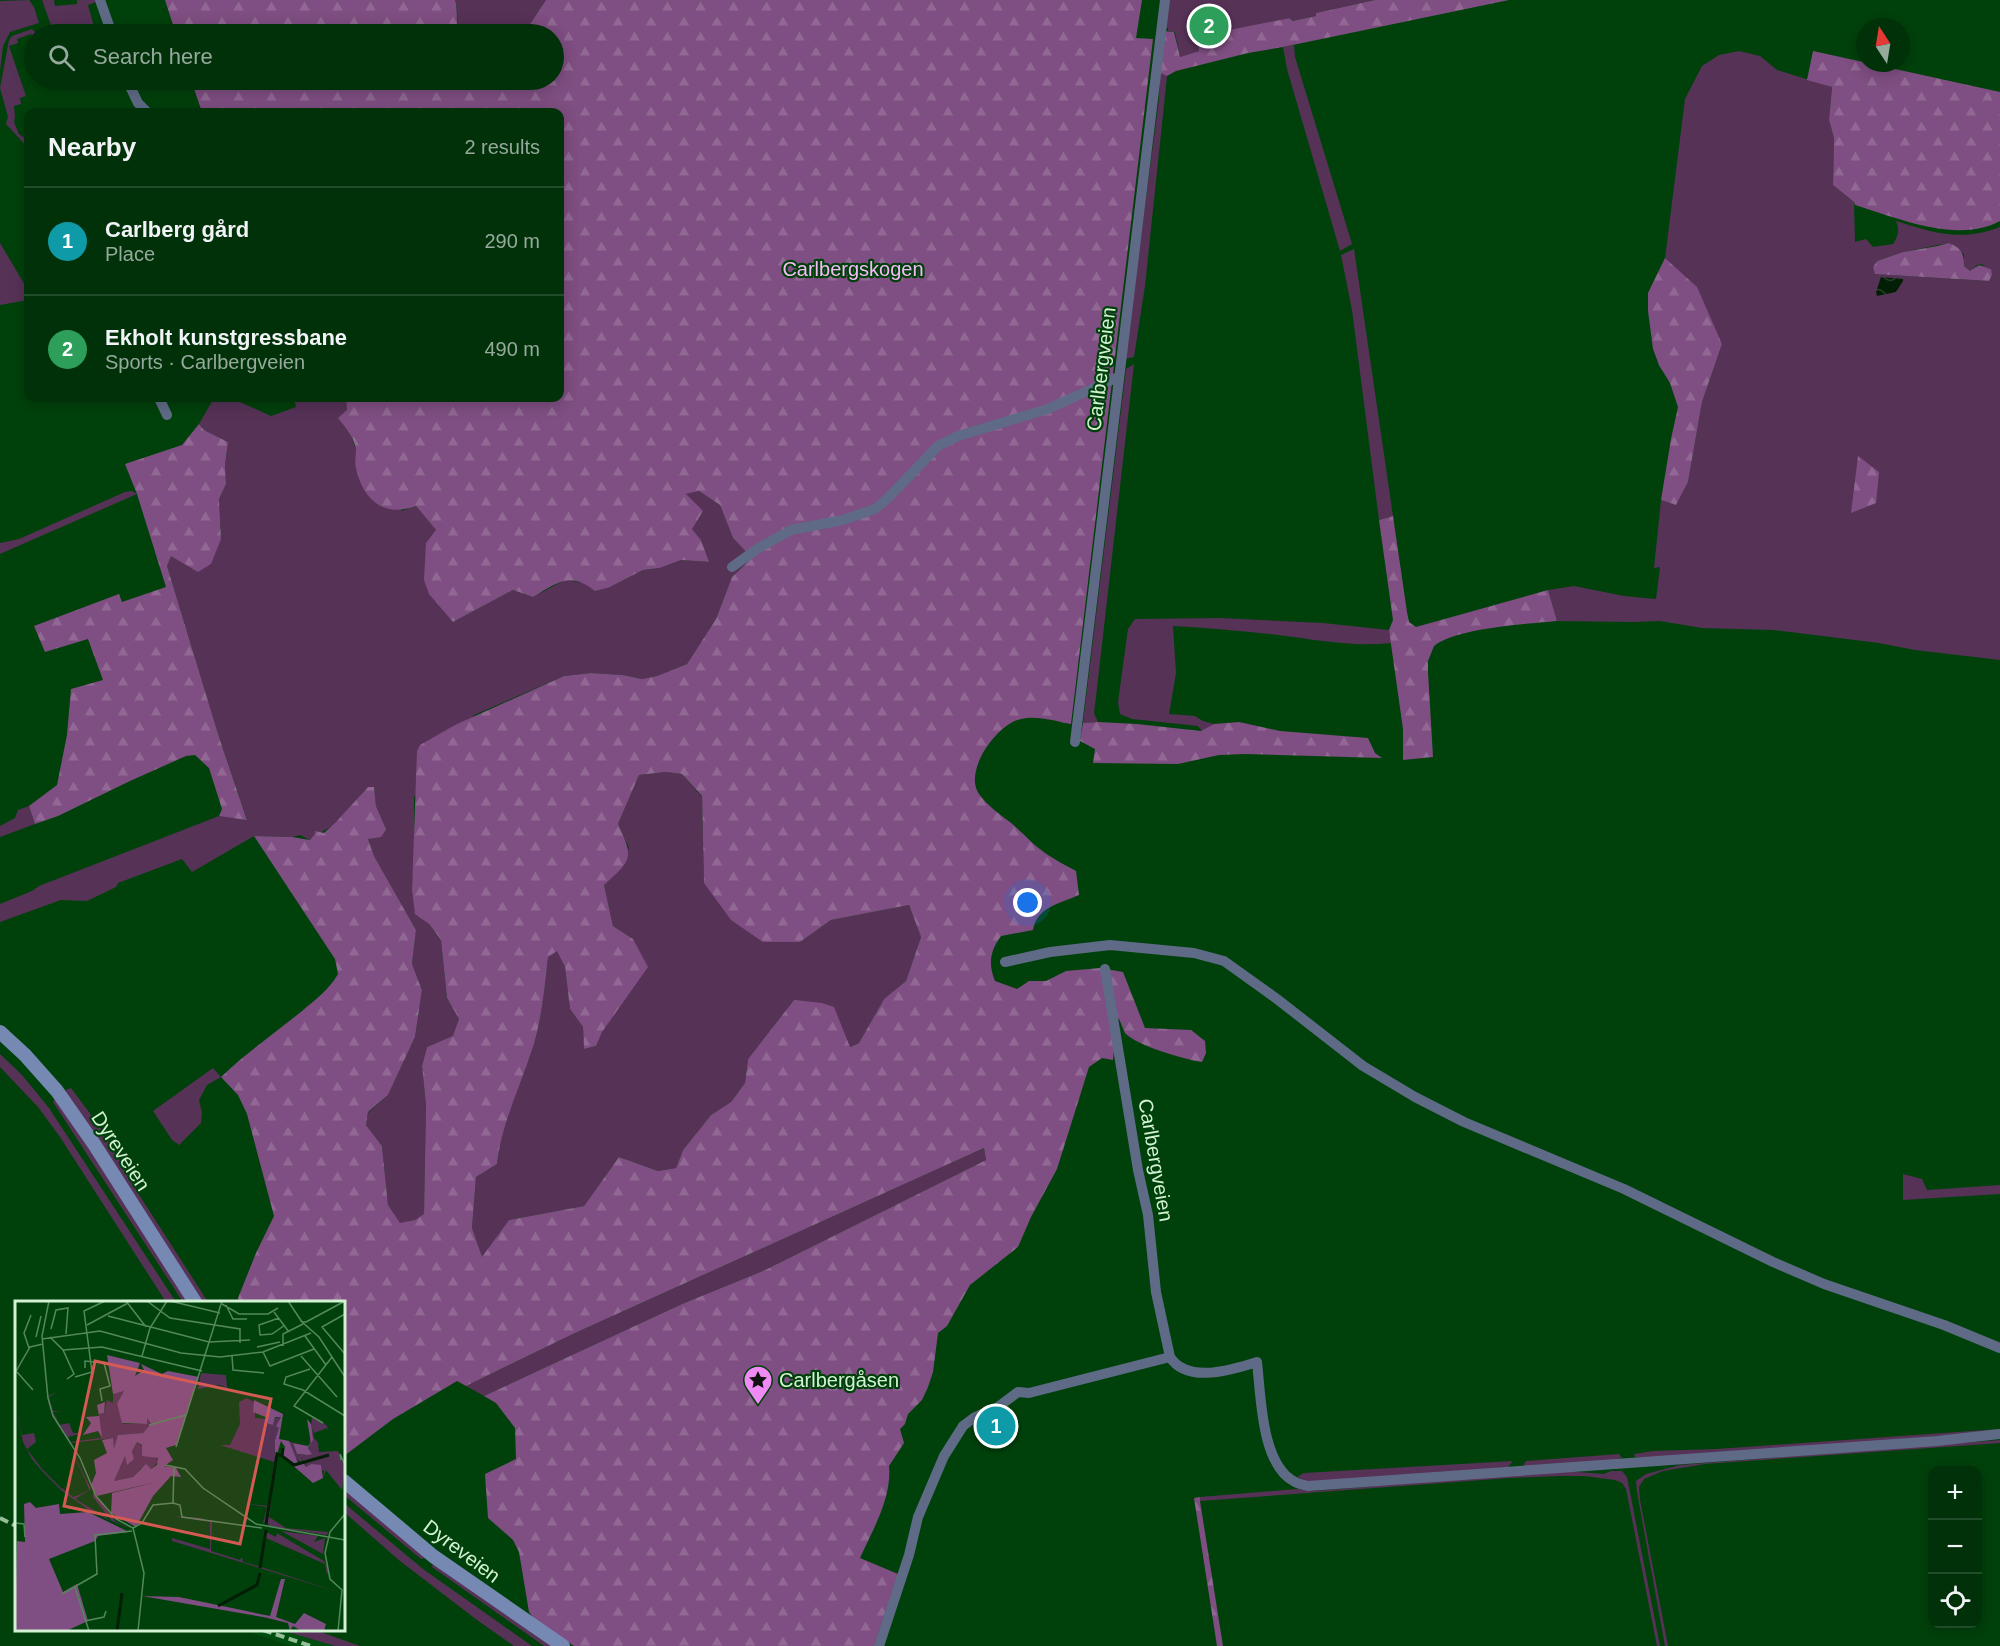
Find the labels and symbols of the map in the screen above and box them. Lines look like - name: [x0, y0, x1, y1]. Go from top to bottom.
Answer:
- pin: 2: [1190, 3, 1228, 48]
- north arrow: [1856, 18, 1910, 72]
- park label: Carlbergskogen: [782, 258, 924, 280]
- street label: Carlbergveien: [1082, 306, 1120, 432]
- your location: [1013, 888, 1042, 917]
- street label: Carlbergveien: [1134, 1097, 1178, 1223]
- street label: Dyreveien: [87, 1107, 155, 1195]
- inset map: [15, 1301, 345, 1631]
- place icon: Carlbergåsen: [742, 1364, 774, 1406]
- place label: Carlbergåsen: [779, 1369, 899, 1391]
- pin: 1: [976, 1404, 1016, 1448]
- street label: Dyreveien: [419, 1515, 505, 1587]

